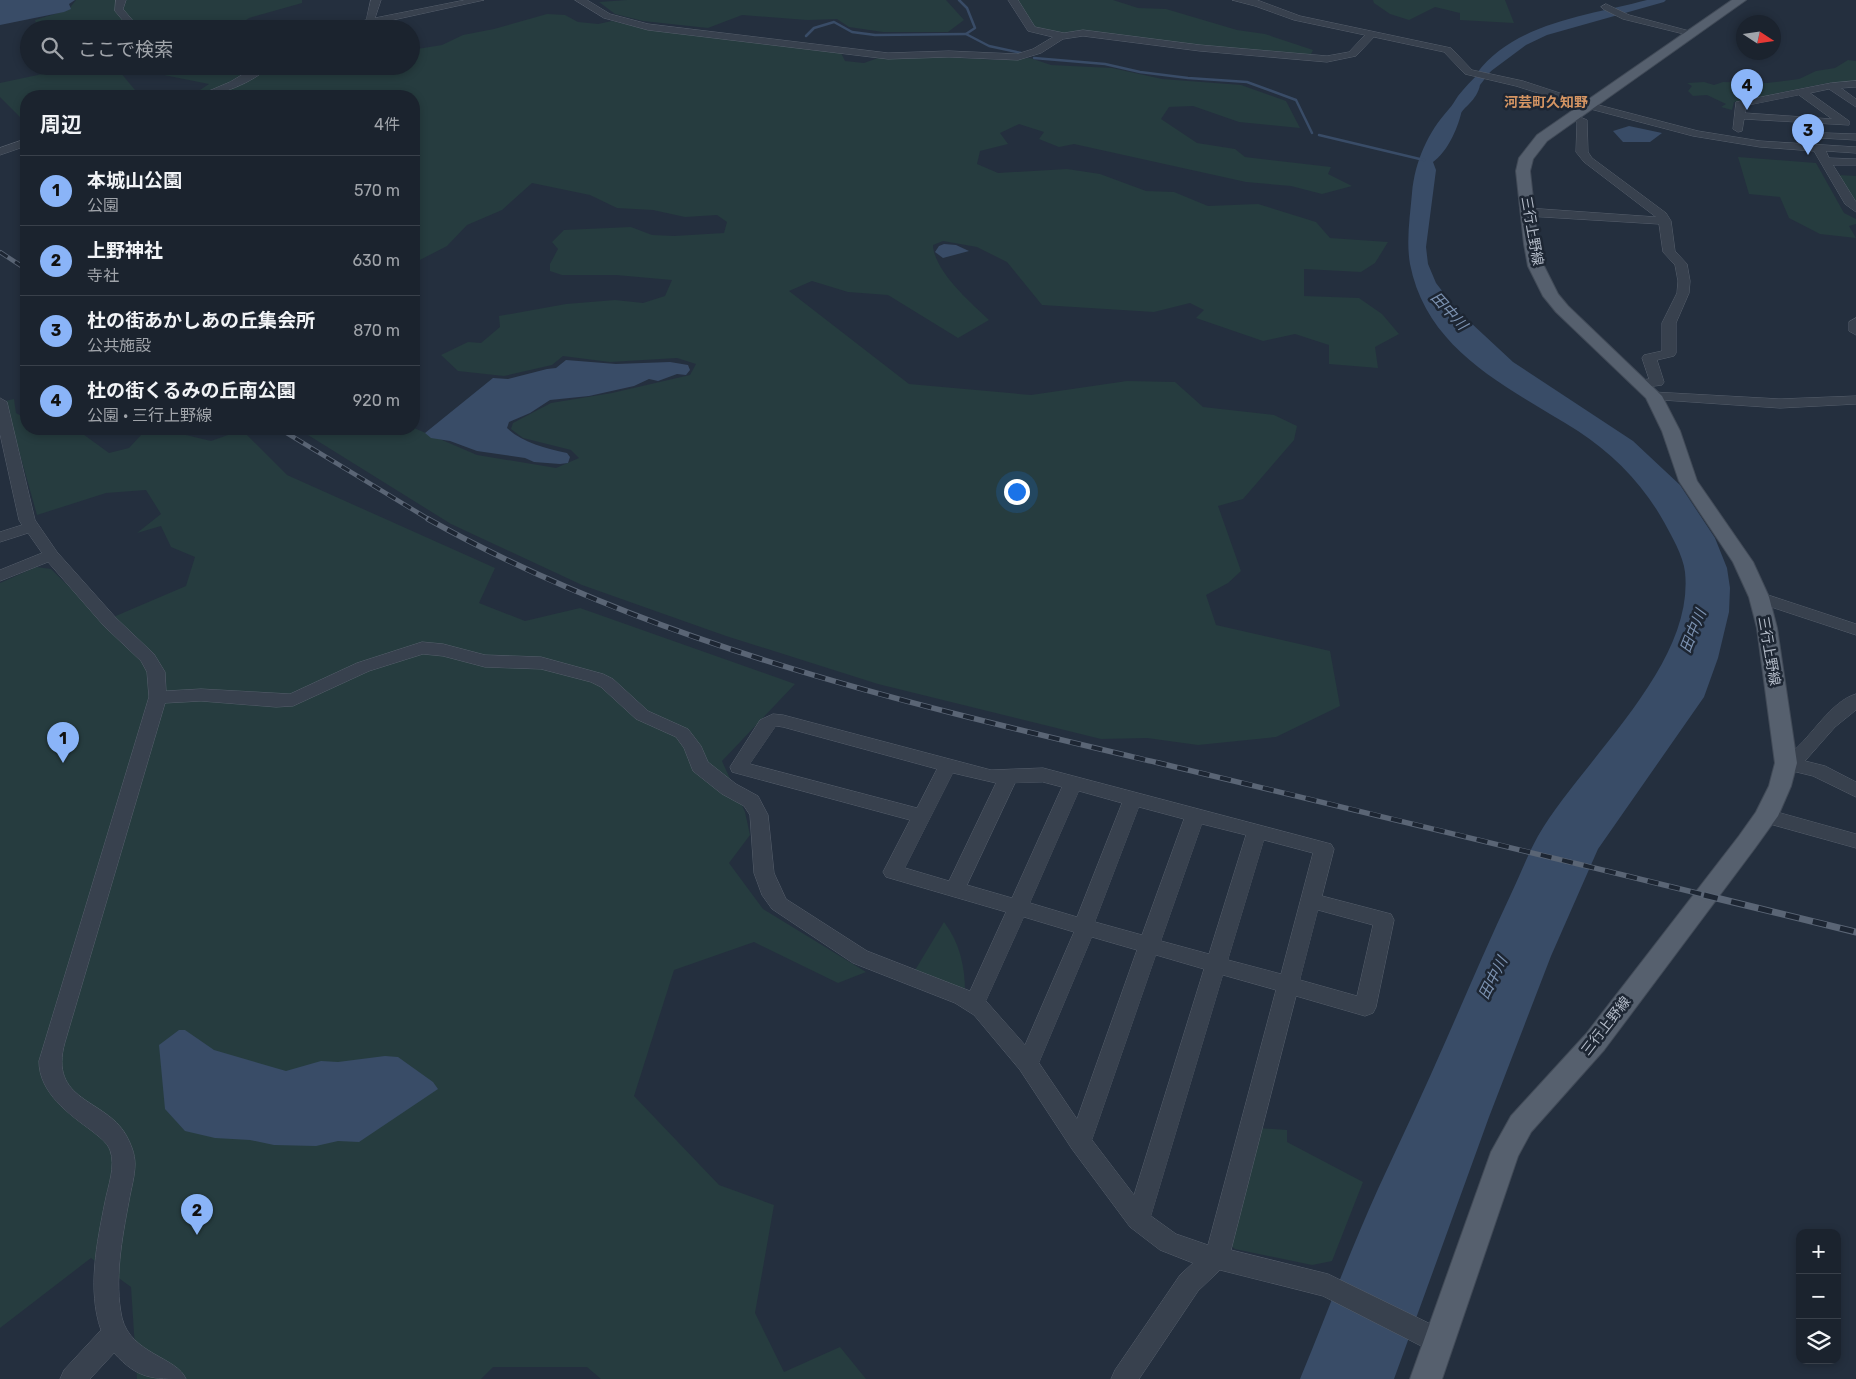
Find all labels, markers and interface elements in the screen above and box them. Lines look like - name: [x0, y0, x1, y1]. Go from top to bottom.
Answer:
- north arrow: [1736, 15, 1781, 60]
- search box: [20, 20, 420, 75]
- icon: search: [38, 34, 66, 62]
- text: ここで検索: [78, 38, 173, 61]
- pin: 4: [1731, 69, 1763, 110]
- district label: 河芸町久知野: [1504, 94, 1588, 111]
- text: 周辺: [40, 112, 82, 137]
- pin: 3: [1792, 114, 1824, 155]
- text: 4件: [374, 115, 400, 134]
- text: 本城山公園: [87, 169, 182, 192]
- text: 1: [52, 181, 60, 200]
- text: 570 m: [354, 181, 400, 200]
- street label: 三行上野線: [1518, 195, 1546, 267]
- text: 公園: [87, 196, 119, 215]
- text: 上野神社: [87, 239, 163, 262]
- text: 2: [51, 251, 61, 270]
- text: 630 m: [352, 251, 400, 270]
- text: 寺社: [87, 266, 119, 285]
- water label: 田中川: [1427, 288, 1472, 335]
- text: 杜の街あかしあの丘集会所: [87, 309, 315, 332]
- text: 3: [51, 321, 61, 340]
- text: 870 m: [353, 321, 400, 340]
- text: 公共施設: [87, 336, 151, 355]
- text: 杜の街くるみの丘南公園: [87, 379, 296, 402]
- text: 4: [51, 391, 61, 410]
- text: 920 m: [353, 391, 400, 410]
- text: 公園 · 三行上野線: [87, 406, 212, 425]
- your location: [1004, 479, 1030, 505]
- water label: 田中川: [1676, 605, 1711, 655]
- street label: 三行上野線: [1755, 615, 1783, 687]
- pin: 1: [47, 722, 79, 763]
- water label: 田中川: [1475, 952, 1512, 1002]
- street label: 三行上野線: [1578, 993, 1634, 1059]
- pin: 2: [181, 1194, 213, 1235]
- map controls: [1796, 1229, 1841, 1364]
- button: +: [1796, 1229, 1841, 1274]
- button: −: [1796, 1274, 1841, 1319]
- button: layers: [1796, 1319, 1841, 1364]

